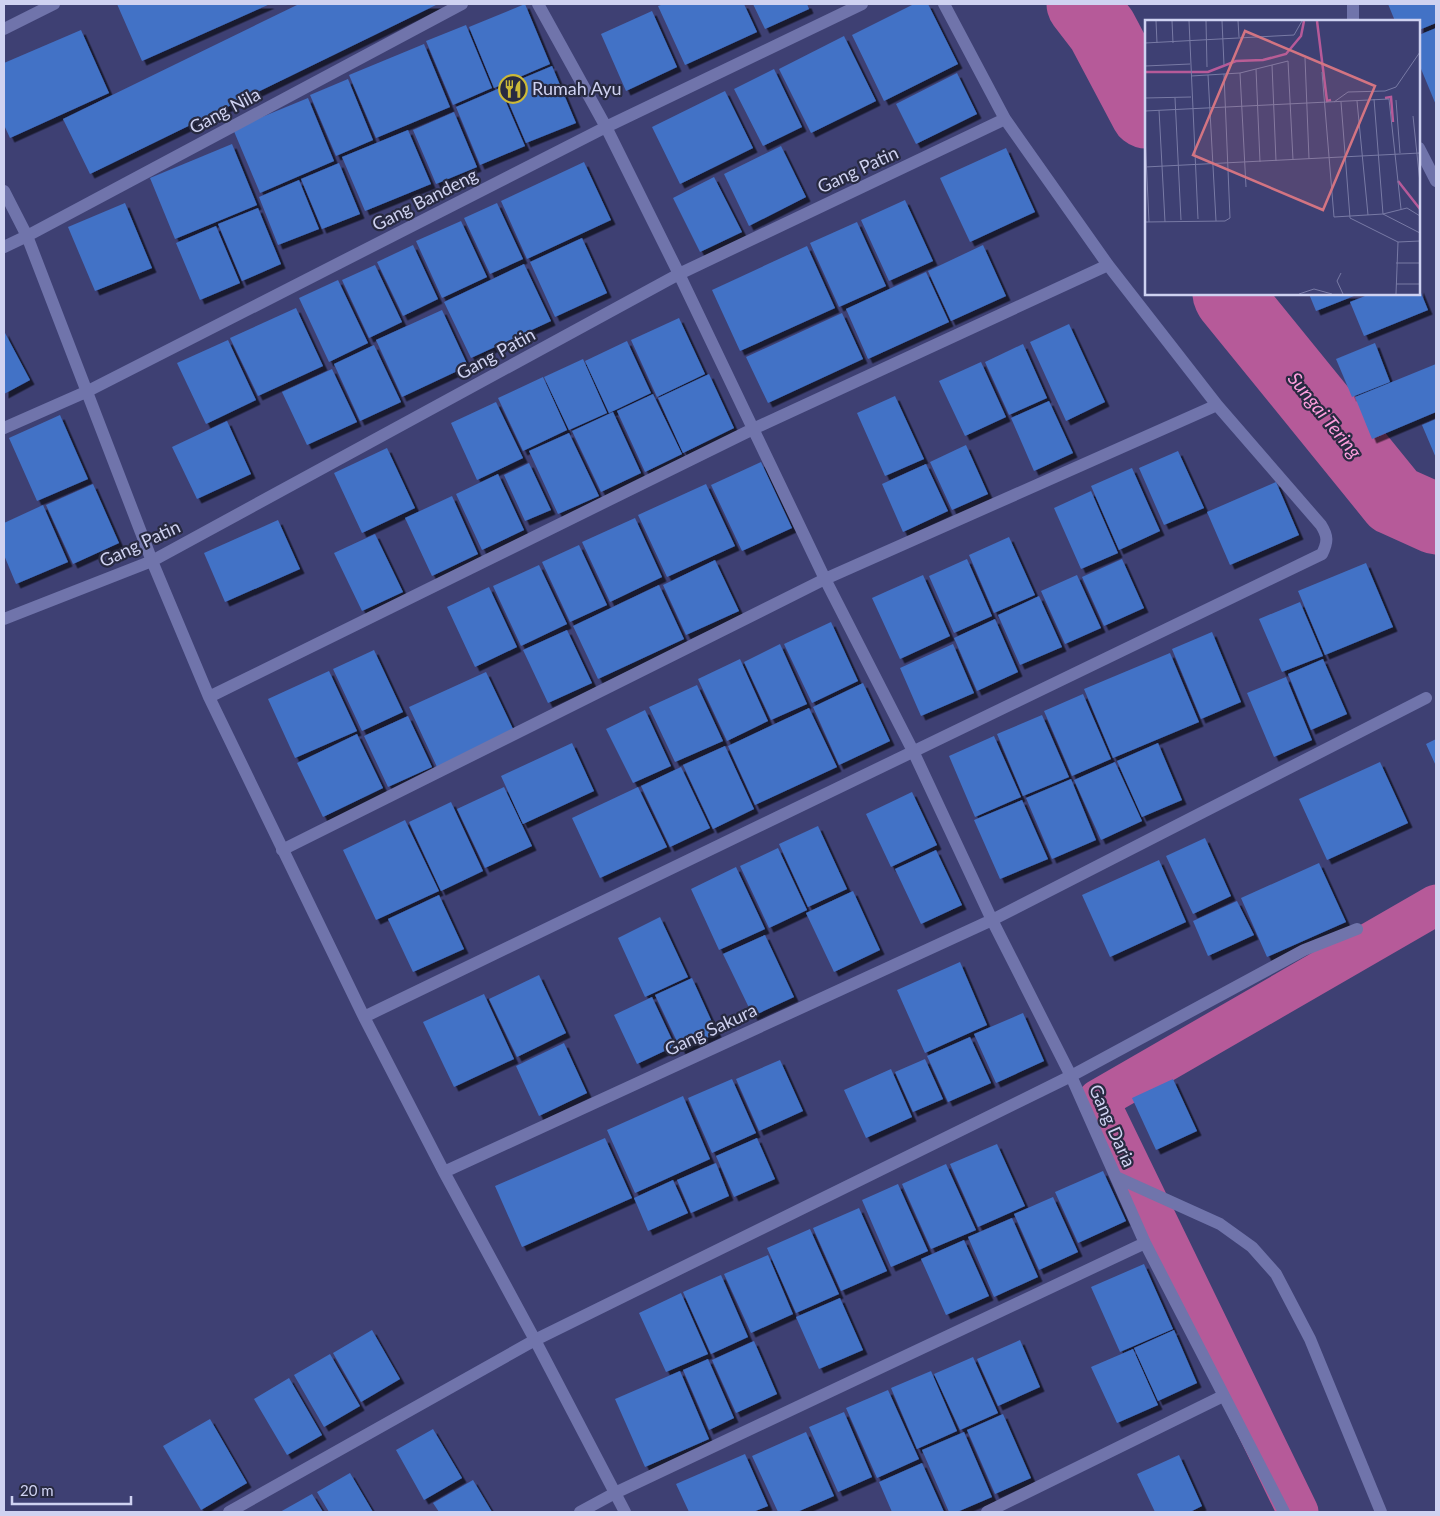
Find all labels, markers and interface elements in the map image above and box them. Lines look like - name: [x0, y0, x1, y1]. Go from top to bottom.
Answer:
- inset map: [1145, 20, 1420, 295]
- restaurant icon: Rumah Ayu: [498, 74, 528, 104]
- place label: Rumah Ayu: [532, 77, 621, 99]
- street label: Gang Nila: [185, 82, 264, 138]
- street label: Gang Patin: [814, 141, 901, 197]
- street label: Gang Bandeng: [368, 163, 481, 235]
- street label: Gang Patin: [452, 323, 539, 384]
- water label: Sungai Tering: [1284, 367, 1368, 463]
- street label: Gang Patin: [96, 515, 183, 571]
- street label: Gang Sakura: [661, 998, 760, 1060]
- street label: Gang Daria: [1085, 1081, 1141, 1170]
- scale bar: [12, 1474, 131, 1506]
- text: 20 m: [20, 1481, 54, 1499]

